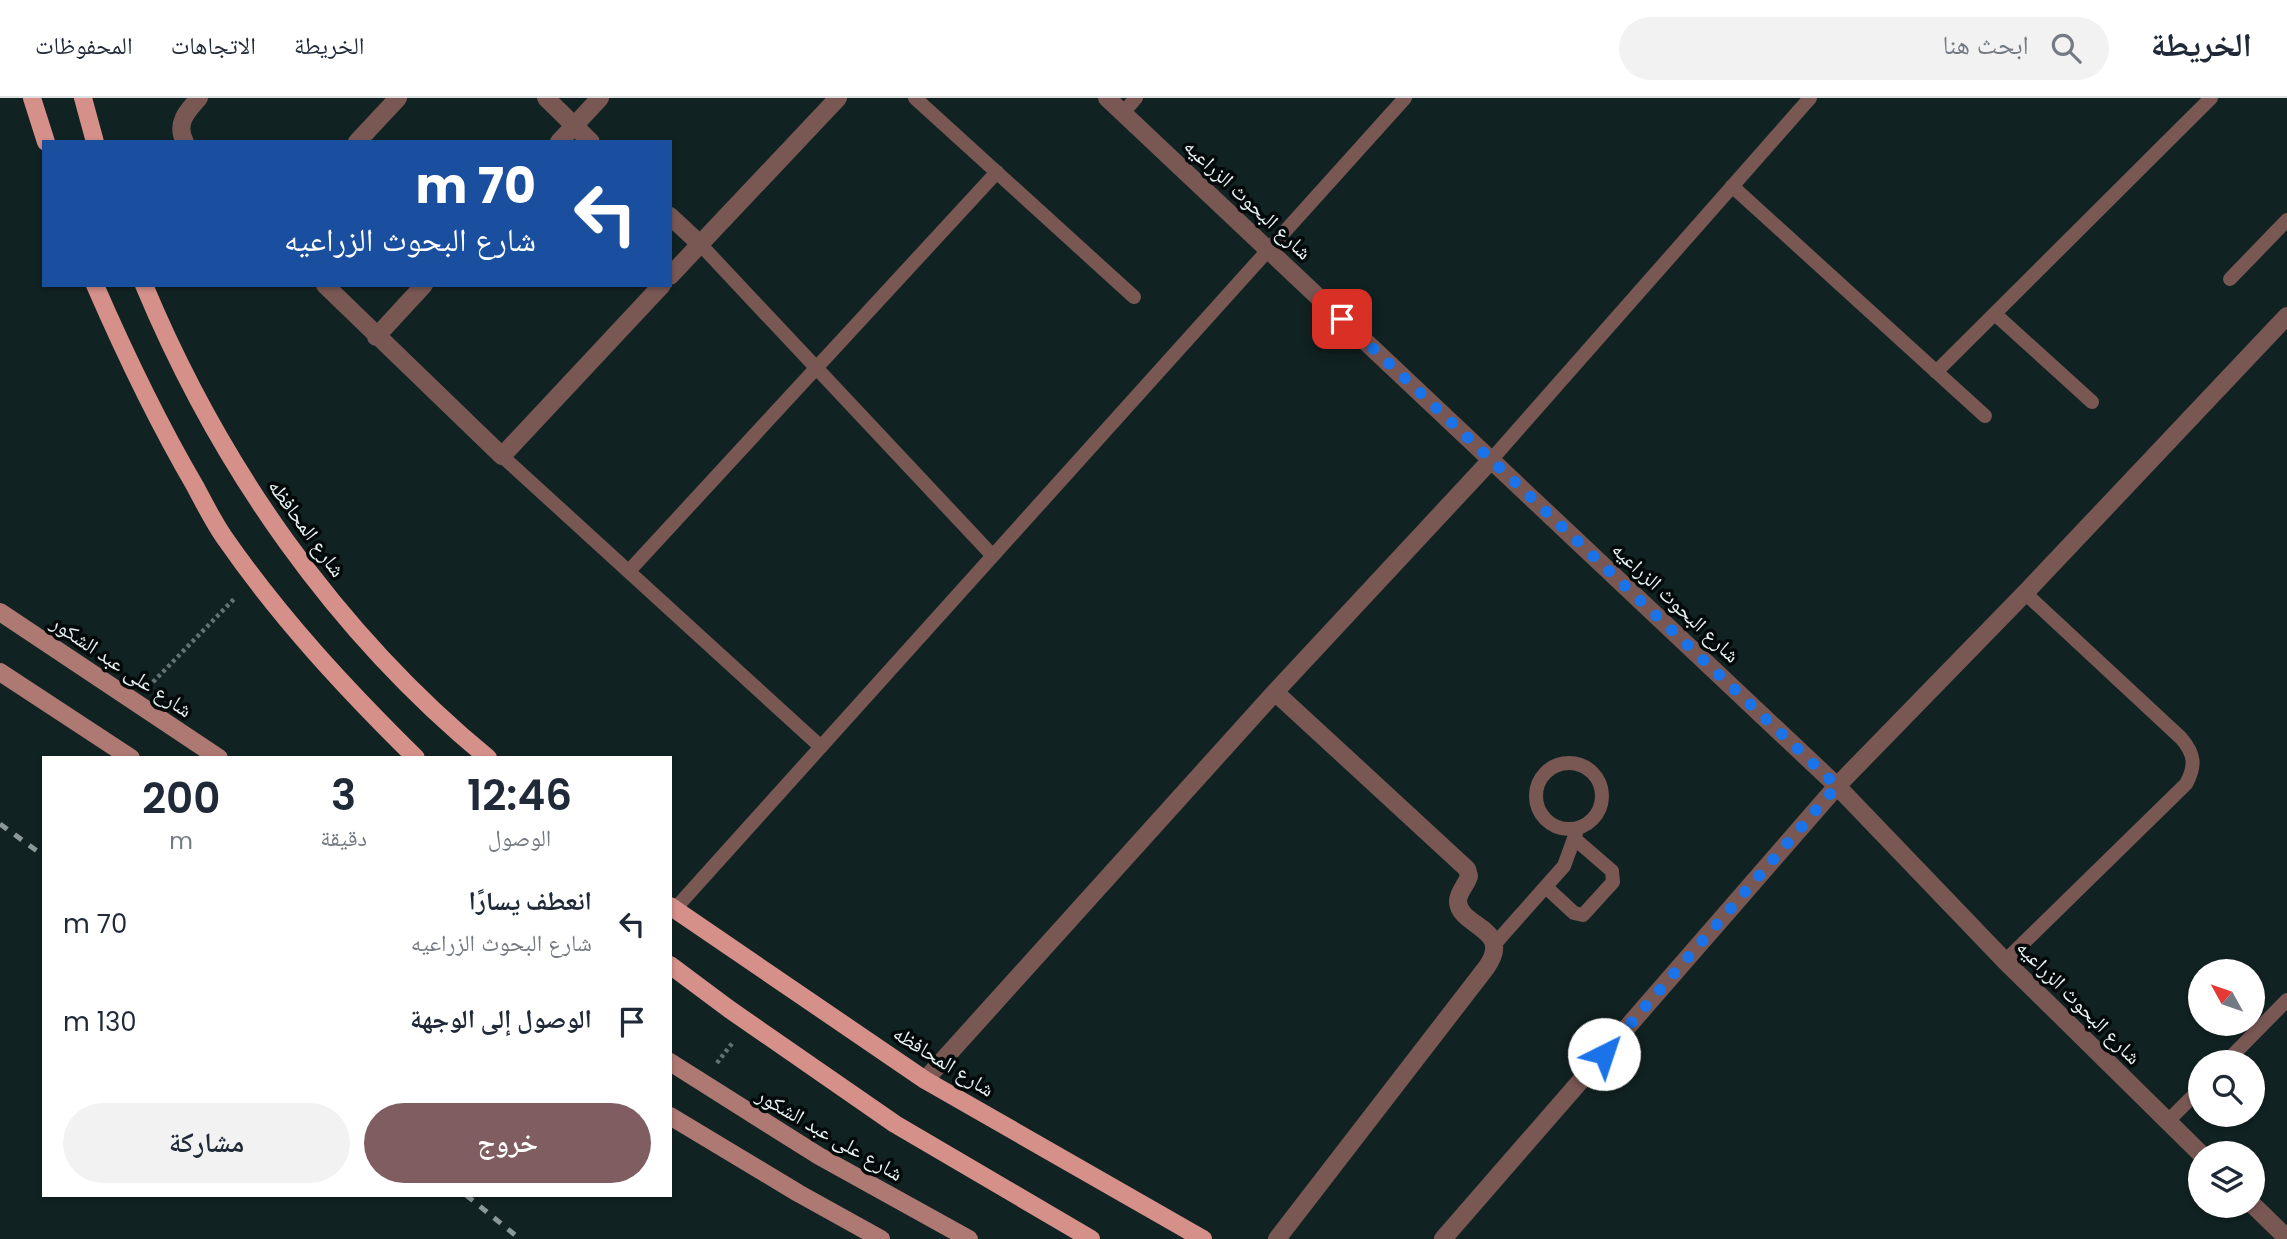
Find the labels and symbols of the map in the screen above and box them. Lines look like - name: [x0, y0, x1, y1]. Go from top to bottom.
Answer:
- street label: شارع البحوث الزراعيه: [1178, 132, 1318, 266]
- pin: [1312, 289, 1372, 349]
- street label: شارع المحافظه: [262, 473, 352, 583]
- street label: شارع البحوث الزراعيه: [1606, 535, 1746, 669]
- street label: شارع على عبد الشكور: [45, 607, 198, 724]
- street label: شارع البحوث الزراعيه: [2010, 933, 2148, 1071]
- north arrow: [2188, 959, 2264, 1036]
- position arrow: [1567, 1017, 1641, 1091]
- street label: شارع المحافظه: [888, 1018, 1000, 1104]
- street label: شارع على عبد الشكور: [751, 1080, 909, 1188]

